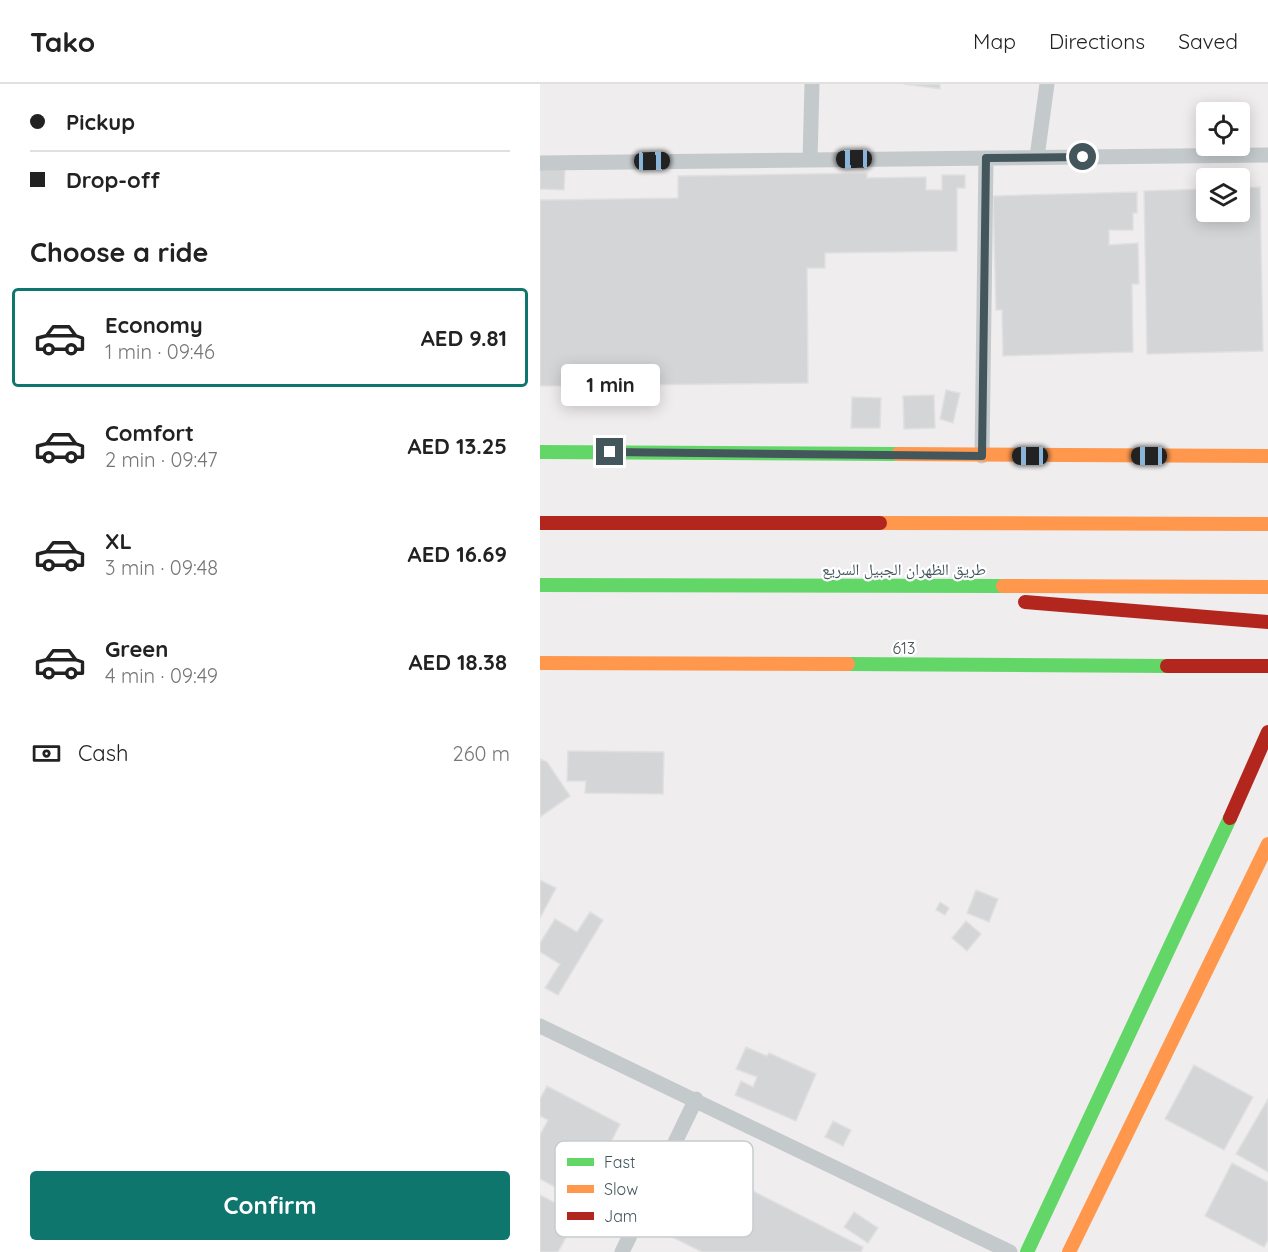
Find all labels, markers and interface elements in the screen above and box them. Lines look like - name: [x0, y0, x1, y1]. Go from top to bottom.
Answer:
- text: Tako: [30, 24, 95, 59]
- text: Map: [973, 28, 1016, 54]
- text: Directions: [1049, 28, 1145, 54]
- text: Saved: [1178, 28, 1238, 54]
- map controls: [1196, 102, 1250, 222]
- button: locate: [1196, 102, 1250, 156]
- text: Pickup: [66, 108, 135, 136]
- route start: [1069, 143, 1096, 170]
- car: [836, 150, 872, 168]
- car: [634, 152, 670, 170]
- text: Drop-off: [66, 166, 160, 194]
- button: layers: [1196, 168, 1250, 222]
- text: Choose a ride: [30, 235, 208, 269]
- icon: car: [33, 311, 87, 365]
- text: Economy: [105, 311, 203, 339]
- text: AED 9.81: [421, 324, 507, 352]
- text: 1 min · 09:46: [105, 339, 215, 364]
- callout: 1 min: [560, 365, 659, 407]
- text: 1 min: [586, 372, 635, 397]
- icon: car: [33, 419, 87, 473]
- text: Comfort: [105, 419, 194, 447]
- text: AED 13.25: [407, 432, 507, 460]
- route end: [596, 438, 623, 465]
- text: 2 min · 09:47: [105, 447, 217, 472]
- car: [1012, 447, 1048, 465]
- car: [1131, 447, 1167, 465]
- icon: car: [33, 527, 87, 581]
- text: XL: [105, 527, 132, 555]
- text: AED 16.69: [408, 540, 507, 568]
- text: 3 min · 09:48: [105, 555, 218, 580]
- street label: طريق الظهران الجبيل السريع: [822, 559, 986, 580]
- icon: car: [33, 635, 87, 689]
- text: Green: [105, 635, 168, 663]
- street label: 613: [893, 638, 915, 658]
- text: AED 18.38: [409, 648, 507, 676]
- text: 4 min · 09:49: [105, 663, 218, 688]
- icon: cash: [30, 737, 63, 770]
- text: Cash: [78, 739, 129, 767]
- text: 260 m: [453, 741, 510, 766]
- legend: [555, 1141, 753, 1237]
- text: Fast: [604, 1152, 635, 1172]
- button: Confirm: [30, 1171, 510, 1240]
- text: Slow: [604, 1179, 638, 1199]
- text: Jam: [604, 1206, 637, 1226]

